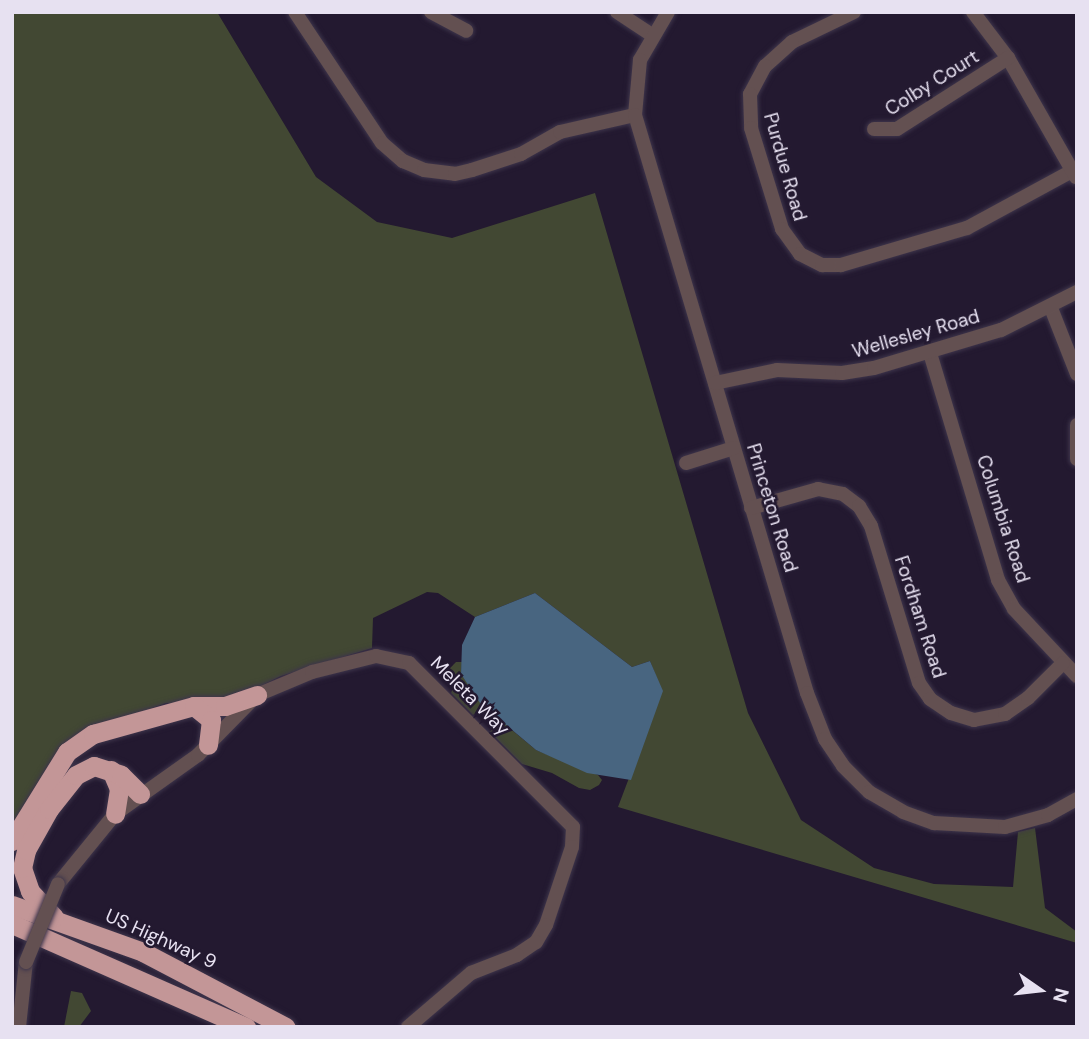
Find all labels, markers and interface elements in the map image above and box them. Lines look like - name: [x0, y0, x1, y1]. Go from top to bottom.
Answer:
- street label: Colby Court: [881, 45, 983, 121]
- street label: Purdue Road: [759, 110, 811, 224]
- street label: Wellesley Road: [850, 305, 982, 363]
- street label: Princeton Road: [742, 441, 802, 575]
- street label: Columbia Road: [972, 452, 1034, 586]
- street label: Fordham Road: [890, 553, 950, 681]
- street label: Meleta Way: [426, 652, 514, 740]
- street label: US Highway 9: [102, 904, 220, 974]
- north arrow: [1005, 955, 1075, 1025]
- text: N: [1047, 985, 1075, 1005]

